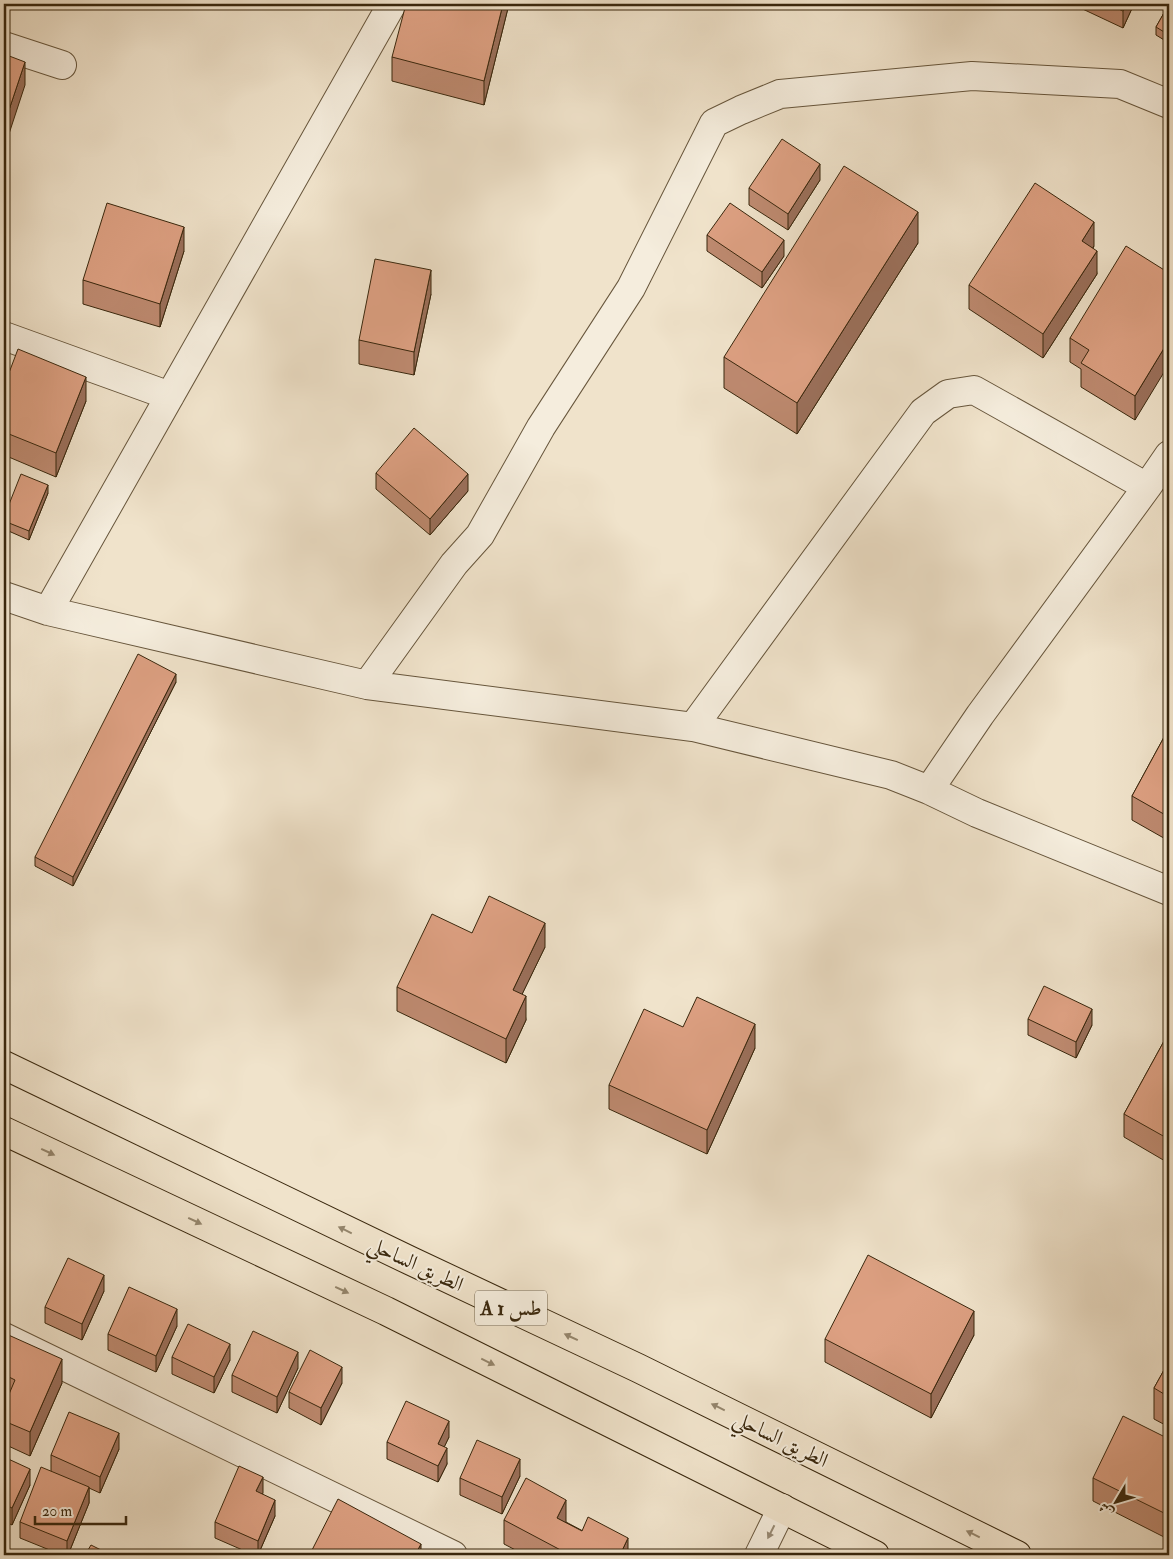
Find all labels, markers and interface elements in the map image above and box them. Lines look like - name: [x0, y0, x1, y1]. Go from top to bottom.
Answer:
- one-way arrow: [41, 1148, 55, 1156]
- one-way arrow: [188, 1217, 202, 1225]
- one-way arrow: [338, 1226, 352, 1234]
- street label: الطريق الساحلي: [361, 1231, 468, 1304]
- one-way arrow: [335, 1286, 349, 1294]
- road number: A 1 طس: [475, 1290, 547, 1326]
- one-way arrow: [564, 1332, 579, 1341]
- one-way arrow: [481, 1358, 495, 1366]
- one-way arrow: [711, 1403, 725, 1411]
- street label: الطريق الساحلي: [726, 1405, 833, 1479]
- north arrow: [1090, 1476, 1140, 1526]
- scale bar: [35, 1494, 126, 1526]
- text: ش: [1095, 1499, 1117, 1520]
- text: 20 m: [42, 1502, 72, 1521]
- one-way arrow: [767, 1524, 775, 1539]
- one-way arrow: [966, 1530, 980, 1538]

